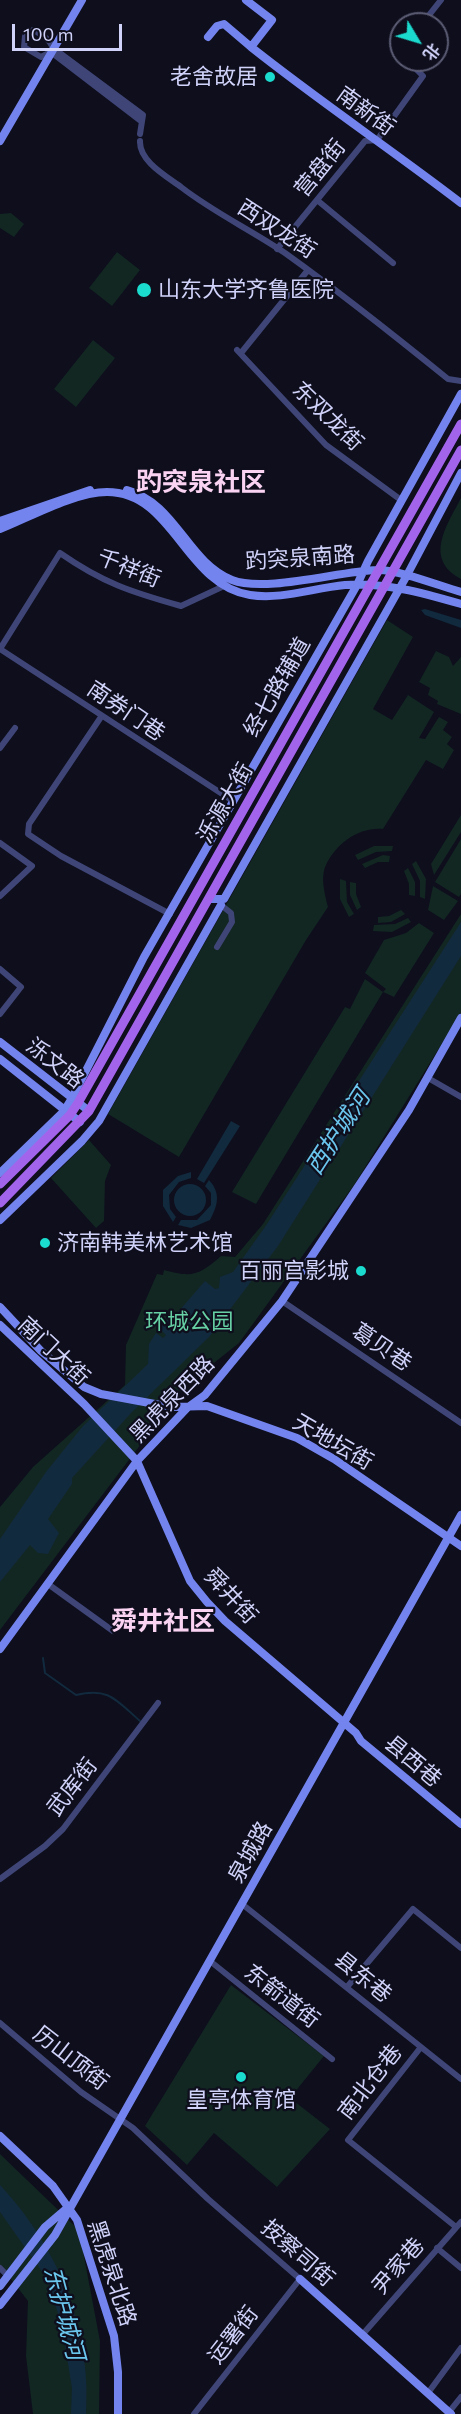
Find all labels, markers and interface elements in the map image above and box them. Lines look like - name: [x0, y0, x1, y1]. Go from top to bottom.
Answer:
- scale bar: [15, 12, 124, 50]
- north arrow: [389, 12, 449, 72]
- text: 100 m: [23, 23, 73, 45]
- text: 北: [420, 40, 444, 64]
- place label: 老舍故居: [170, 64, 258, 90]
- marker: 老舍故居: [263, 70, 277, 84]
- street label: 南新街: [332, 81, 400, 141]
- street label: 营盘街: [289, 134, 351, 202]
- street label: 西双龙街: [233, 194, 321, 264]
- place label: 山东大学齐鲁医院: [158, 277, 334, 303]
- marker: 山东大学齐鲁医院: [135, 281, 153, 299]
- street label: 东双龙街: [287, 376, 369, 456]
- district label: 趵突泉社区: [136, 466, 266, 498]
- street label: 趵突泉南路: [244, 541, 356, 575]
- street label: 千祥街: [93, 543, 165, 593]
- street label: 经七路辅道: [238, 633, 316, 741]
- street label: 南券门巷: [82, 675, 170, 747]
- street label: 泺源大街: [192, 758, 258, 848]
- street label: 泺文路: [21, 1032, 89, 1094]
- water label: 西护城河: [300, 1084, 376, 1180]
- place label: 济南韩美林艺术馆: [57, 1230, 233, 1256]
- marker: 济南韩美林艺术馆: [38, 1236, 52, 1250]
- place label: 百丽宫影城: [239, 1258, 349, 1284]
- marker: 百丽宫影城: [354, 1264, 368, 1278]
- park label: 环城公园: [145, 1309, 233, 1335]
- street label: 南门大街: [13, 1311, 95, 1391]
- street label: 葛贝巷: [347, 1318, 417, 1376]
- street label: 黑虎泉西路: [124, 1350, 220, 1448]
- street label: 天地坛街: [288, 1409, 378, 1475]
- street label: 舜井街: [199, 1563, 263, 1629]
- district label: 舜井社区: [111, 1605, 215, 1637]
- street label: 县西巷: [379, 1730, 447, 1792]
- street label: 武库街: [41, 1753, 103, 1821]
- street label: 泉城路: [222, 1817, 278, 1887]
- street label: 县东巷: [329, 1946, 397, 2008]
- street label: 东箭道街: [239, 1959, 325, 2033]
- street label: 历山顶街: [28, 2021, 114, 2095]
- street label: 南北仓巷: [333, 2039, 407, 2125]
- marker: 皇亭体育馆: [234, 2070, 248, 2084]
- place label: 皇亭体育馆: [186, 2087, 296, 2113]
- street label: 按察司街: [256, 2214, 340, 2292]
- street label: 黑虎泉北路: [82, 2217, 142, 2329]
- street label: 尹家巷: [366, 2232, 430, 2300]
- water label: 东护城河: [38, 2263, 90, 2363]
- street label: 运署街: [202, 2301, 264, 2369]

